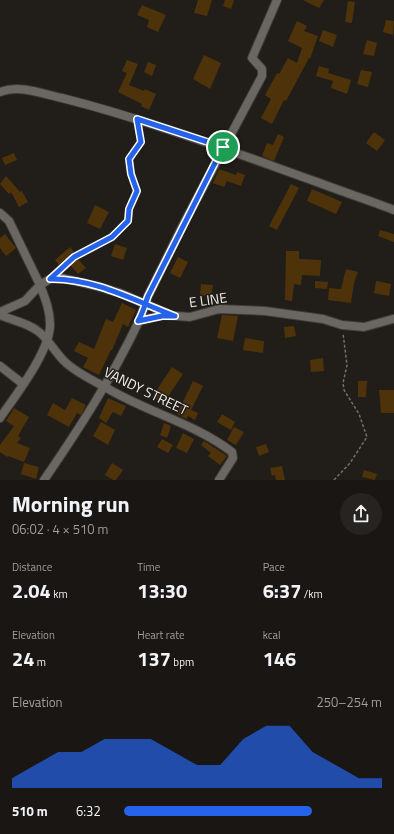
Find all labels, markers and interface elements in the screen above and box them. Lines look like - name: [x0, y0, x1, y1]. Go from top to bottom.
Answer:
- pin: [206, 130, 240, 164]
- icon: arrive: [212, 136, 234, 158]
- street label: E LINE: [188, 286, 229, 313]
- street label: VANDY STREET: [101, 361, 192, 420]
- text: Morning run: [12, 487, 130, 521]
- button: share: [340, 493, 382, 535]
- text: 06:02 · 4 × 510 m: [12, 519, 108, 539]
- text: Distance: [12, 559, 52, 575]
- text: Time: [137, 559, 160, 575]
- text: Pace: [263, 559, 285, 575]
- text: 2.04: [12, 575, 51, 606]
- text: 13:30: [137, 575, 187, 606]
- text: 6:37: [263, 575, 301, 606]
- text: km: [51, 586, 68, 602]
- text: /km: [301, 586, 323, 602]
- text: Elevation: [12, 627, 55, 643]
- text: Heart rate: [137, 627, 185, 643]
- text: kcal: [263, 627, 281, 643]
- text: 24: [12, 643, 34, 674]
- text: 137: [137, 643, 171, 674]
- text: 146: [263, 643, 296, 674]
- text: m: [34, 654, 46, 670]
- text: bpm: [171, 654, 194, 670]
- text: Elevation: [12, 692, 63, 712]
- text: 250–254 m: [316, 692, 382, 712]
- text: 510 m: [12, 801, 48, 821]
- text: 6:32: [76, 801, 101, 821]

